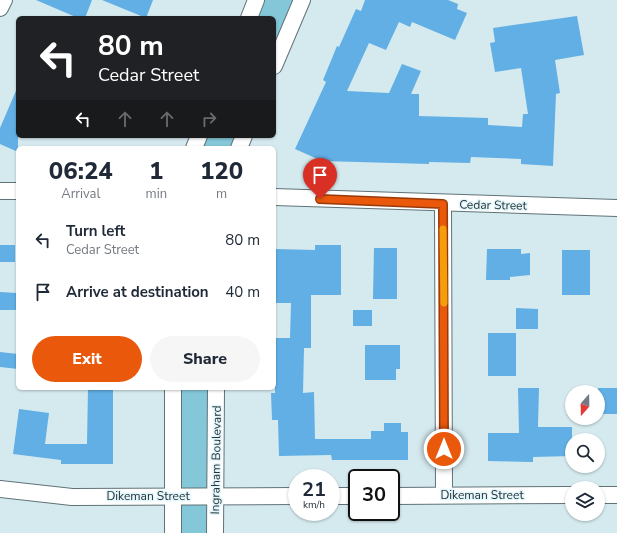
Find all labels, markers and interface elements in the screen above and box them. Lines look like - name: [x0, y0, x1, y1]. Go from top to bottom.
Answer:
- text: 80 m: [98, 27, 164, 65]
- icon: left: [32, 32, 84, 84]
- text: Cedar Street: [98, 63, 199, 87]
- icon: left: [72, 108, 94, 130]
- icon: ahead: [114, 108, 136, 130]
- icon: ahead: [156, 108, 178, 130]
- icon: right: [198, 108, 220, 130]
- text: 06:24: [49, 155, 113, 187]
- text: 1: [149, 155, 164, 187]
- text: 120: [200, 155, 243, 187]
- pin: [303, 158, 337, 199]
- icon: arrive: [309, 164, 331, 186]
- text: Arrival: [61, 185, 100, 203]
- text: min: [146, 185, 167, 203]
- text: m: [216, 185, 227, 203]
- street label: Cedar Street: [459, 196, 528, 214]
- text: Turn left: [66, 221, 125, 241]
- icon: left: [32, 229, 54, 251]
- text: 80 m: [225, 230, 260, 250]
- text: Cedar Street: [66, 241, 139, 259]
- icon: arrive: [32, 281, 54, 303]
- text: Arrive at destination: [66, 282, 209, 302]
- text: 40 m: [225, 282, 260, 302]
- button: Exit: [32, 336, 142, 382]
- button: Share: [150, 336, 260, 382]
- north arrow: [565, 385, 605, 425]
- map controls: [565, 385, 605, 521]
- street label: Ingraham Boulevard: [207, 405, 225, 515]
- position arrow: [423, 428, 465, 470]
- button: search: [565, 433, 605, 473]
- speed limit sign: 30: [348, 469, 400, 521]
- text: 21: [302, 476, 326, 503]
- button: layers: [565, 481, 605, 521]
- street label: Dikeman Street: [440, 487, 524, 503]
- street label: Dikeman Street: [106, 488, 190, 504]
- text: km/h: [303, 498, 325, 512]

